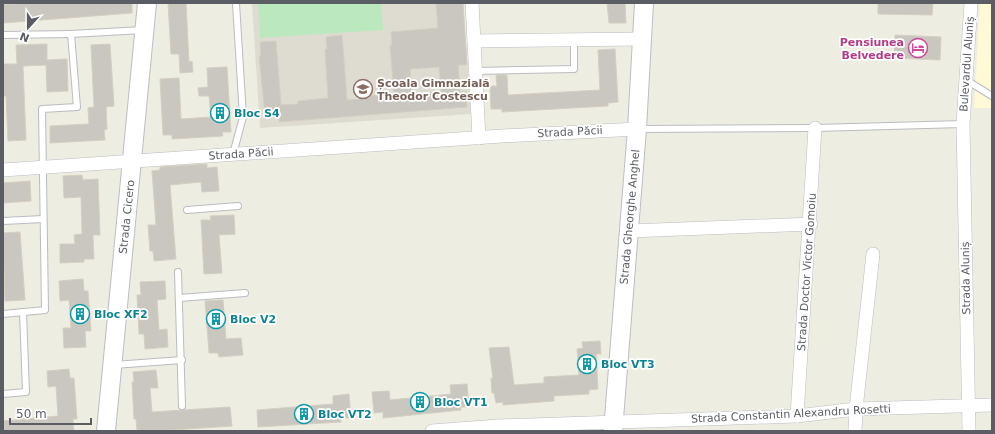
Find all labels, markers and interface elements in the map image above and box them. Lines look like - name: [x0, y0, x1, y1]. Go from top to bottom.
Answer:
- north arrow: [8, 8, 48, 48]
- street label: Bulevardul Aluniș: [957, 16, 977, 112]
- text: N: [18, 29, 31, 45]
- place label: Pensiunea Belvedere: [840, 36, 904, 62]
- hotel icon: Pensiunea Belvedere: [907, 37, 929, 59]
- place label: Școala Gimnazială Theodor Costescu: [377, 77, 490, 103]
- school or university icon: Școala Gimnazială Theodor Costescu: [352, 78, 374, 100]
- building icon: Bloc S4: [209, 102, 231, 124]
- place label: Bloc S4: [234, 107, 280, 120]
- street label: Strada Păcii: [537, 124, 603, 140]
- street label: Strada Păcii: [208, 145, 274, 163]
- street label: Strada Gheorghe Anghel: [618, 149, 642, 285]
- street label: Strada Cicero: [117, 179, 137, 255]
- street label: Strada Doctor Victor Gomoiu: [795, 193, 819, 351]
- street label: Strada Aluniș: [959, 241, 973, 315]
- building icon: Bloc XF2: [69, 303, 91, 325]
- place label: Bloc XF2: [94, 308, 148, 321]
- building icon: Bloc V2: [205, 308, 227, 330]
- place label: Bloc V2: [230, 313, 276, 326]
- building icon: Bloc VT3: [576, 353, 598, 375]
- place label: Bloc VT3: [601, 358, 655, 371]
- building icon: Bloc VT1: [409, 391, 431, 413]
- place label: Bloc VT1: [434, 396, 488, 409]
- scale bar: [10, 400, 91, 426]
- street label: Strada Constantin Alexandru Rosetti: [691, 402, 891, 426]
- building icon: Bloc VT2: [293, 403, 315, 425]
- text: 50 m: [16, 407, 47, 421]
- place label: Bloc VT2: [318, 408, 372, 421]

